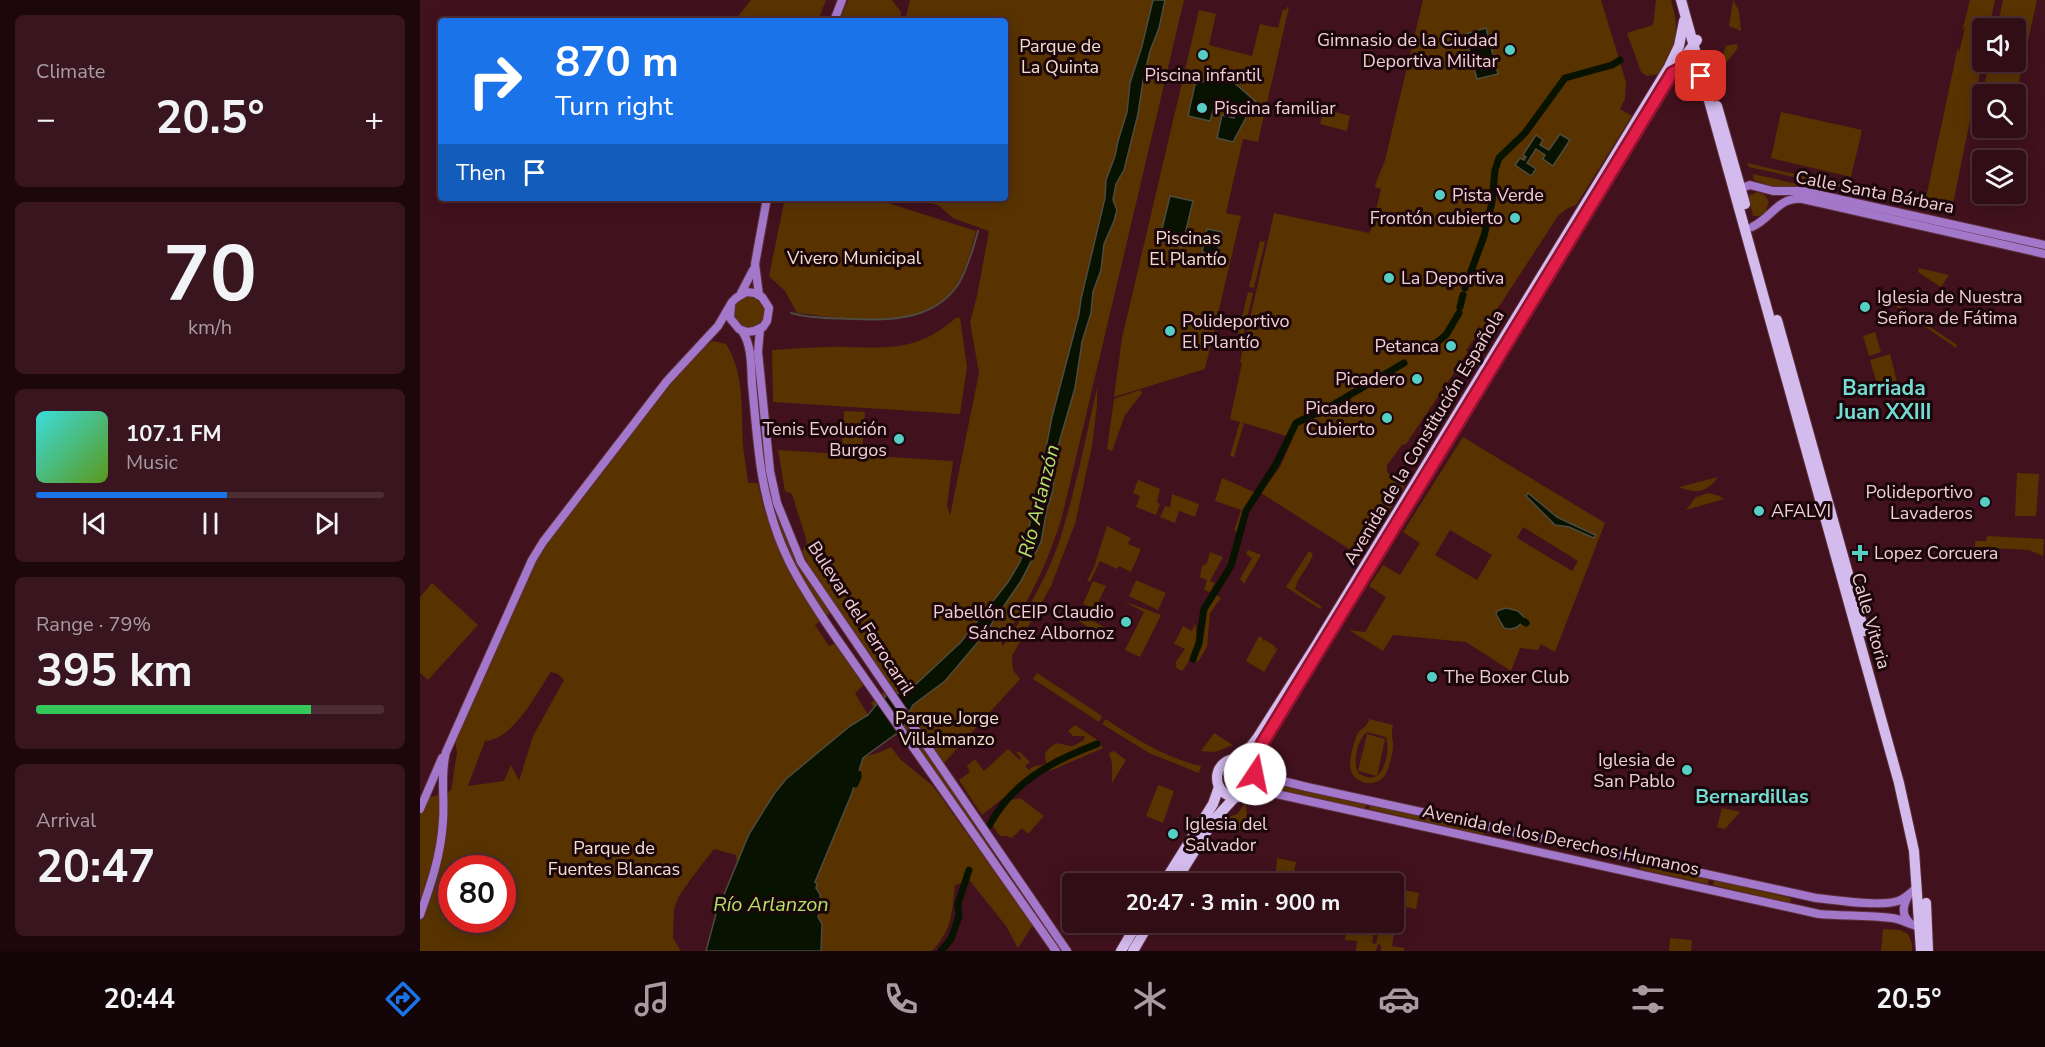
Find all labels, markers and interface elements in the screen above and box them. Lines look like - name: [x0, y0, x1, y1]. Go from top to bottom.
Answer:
- map controls: [1972, 18, 2026, 204]
- button: sound: [1972, 18, 2026, 72]
- place label: Gimnasio de la Ciudad Deportiva Militar: [1317, 28, 1499, 73]
- text: 870 m: [555, 34, 679, 91]
- park label: Parque de La Quinta: [1019, 34, 1101, 79]
- icon: right: [456, 42, 534, 120]
- marker: Gimnasio de la Ciudad Deportiva Militar: [1503, 43, 1517, 57]
- marker: Piscina infantil: [1196, 48, 1210, 62]
- pin: [1675, 50, 1726, 101]
- text: Climate: [36, 58, 105, 85]
- icon: arrive: [1684, 59, 1717, 92]
- place label: Piscina infantil: [1145, 63, 1262, 87]
- button: search: [1972, 84, 2026, 138]
- text: 20.5°: [155, 88, 265, 149]
- text: Turn right: [555, 88, 673, 125]
- place label: Piscina familiar: [1214, 96, 1336, 120]
- text: −: [36, 97, 56, 142]
- text: +: [364, 97, 384, 142]
- marker: Piscina familiar: [1195, 101, 1209, 115]
- button: layers: [1972, 150, 2026, 204]
- icon: arrive: [518, 156, 551, 189]
- text: Then: [456, 158, 506, 188]
- street label: Calle Santa Bárbara: [1793, 165, 1957, 219]
- place label: Pista Verde: [1452, 183, 1544, 207]
- marker: Pista Verde: [1433, 188, 1447, 202]
- place label: Frontón cubierto: [1370, 206, 1503, 230]
- marker: Frontón cubierto: [1508, 211, 1522, 225]
- text: 70: [163, 221, 257, 328]
- park label: Piscinas El Plantío: [1149, 226, 1227, 271]
- park label: Vivero Municipal: [786, 246, 922, 270]
- place label: La Deportiva: [1401, 266, 1504, 290]
- marker: La Deportiva: [1382, 271, 1396, 285]
- place label: Iglesia de Nuestra Señora de Fátima: [1877, 285, 2022, 330]
- marker: Iglesia de Nuestra Señora de Fátima: [1858, 300, 1872, 314]
- street label: Avenida de la Constitución Española: [1338, 305, 1510, 569]
- place label: Polideportivo El Plantío: [1182, 309, 1290, 354]
- text: km/h: [188, 314, 232, 341]
- marker: Polideportivo El Plantío: [1163, 324, 1177, 338]
- place label: Petanca: [1375, 334, 1439, 358]
- marker: Petanca: [1444, 339, 1458, 353]
- place label: Picadero: [1335, 367, 1405, 391]
- marker: Picadero: [1410, 372, 1424, 386]
- district label: Barriada Juan XXIII: [1836, 374, 1931, 426]
- place label: Picadero Cubierto: [1305, 396, 1375, 441]
- marker: Picadero Cubierto: [1380, 411, 1394, 425]
- place label: Tenis Evolución Burgos: [763, 417, 887, 462]
- text: 107.1 FM: [126, 419, 222, 449]
- marker: Tenis Evolución Burgos: [892, 432, 906, 446]
- water label: Río Arlanzón: [1012, 442, 1066, 560]
- text: Music: [126, 449, 178, 476]
- place label: Polideportivo Lavaderos: [1865, 480, 1973, 525]
- marker: Polideportivo Lavaderos: [1978, 495, 1992, 509]
- place label: AFALVI: [1771, 499, 1831, 523]
- marker: AFALVI: [1752, 504, 1766, 518]
- icon: previous: [78, 507, 111, 540]
- icon: pause: [194, 507, 227, 540]
- icon: next: [310, 507, 343, 540]
- street label: Bulevar del Ferrocarril: [802, 537, 920, 700]
- place label: Lopez Corcuera: [1874, 541, 1998, 565]
- marker: Lopez Corcuera: [1851, 544, 1869, 562]
- street label: Calle Vitoria: [1846, 570, 1896, 672]
- place label: Pabellón CEIP Claudio Sánchez Albornoz: [933, 600, 1114, 645]
- text: Range · 79%: [36, 611, 151, 638]
- marker: Pabellón CEIP Claudio Sánchez Albornoz: [1119, 615, 1133, 629]
- text: 395 km: [36, 641, 193, 702]
- place label: The Boxer Club: [1444, 665, 1569, 689]
- marker: The Boxer Club: [1425, 670, 1439, 684]
- park label: Parque Jorge Villalmanzo: [895, 706, 999, 751]
- position arrow: [1223, 742, 1287, 806]
- place label: Iglesia de San Pablo: [1593, 748, 1675, 793]
- marker: Iglesia de San Pablo: [1680, 763, 1694, 777]
- district label: Bernardillas: [1695, 783, 1809, 810]
- street label: Avenida de los Derechos Humanos: [1421, 799, 1701, 881]
- text: Arrival: [36, 807, 96, 834]
- place label: Iglesia del Salvador: [1185, 812, 1268, 857]
- marker: Iglesia del Salvador: [1166, 827, 1180, 841]
- park label: Parque de Fuentes Blancas: [548, 836, 680, 881]
- text: 20:47: [36, 837, 155, 898]
- speed limit sign: 80: [438, 855, 516, 933]
- text: 20:47 · 3 min · 900 m: [1126, 888, 1340, 918]
- water label: Río Arlanzon: [713, 891, 829, 918]
- icon: directions: [382, 978, 424, 1020]
- icon: music: [631, 978, 673, 1020]
- icon: phone: [880, 978, 922, 1020]
- icon: climate: [1129, 978, 1171, 1020]
- icon: car: [1378, 978, 1420, 1020]
- icon: filters: [1627, 978, 1669, 1020]
- text: 20:44: [103, 981, 175, 1018]
- text: 20.5°: [1876, 981, 1941, 1018]

